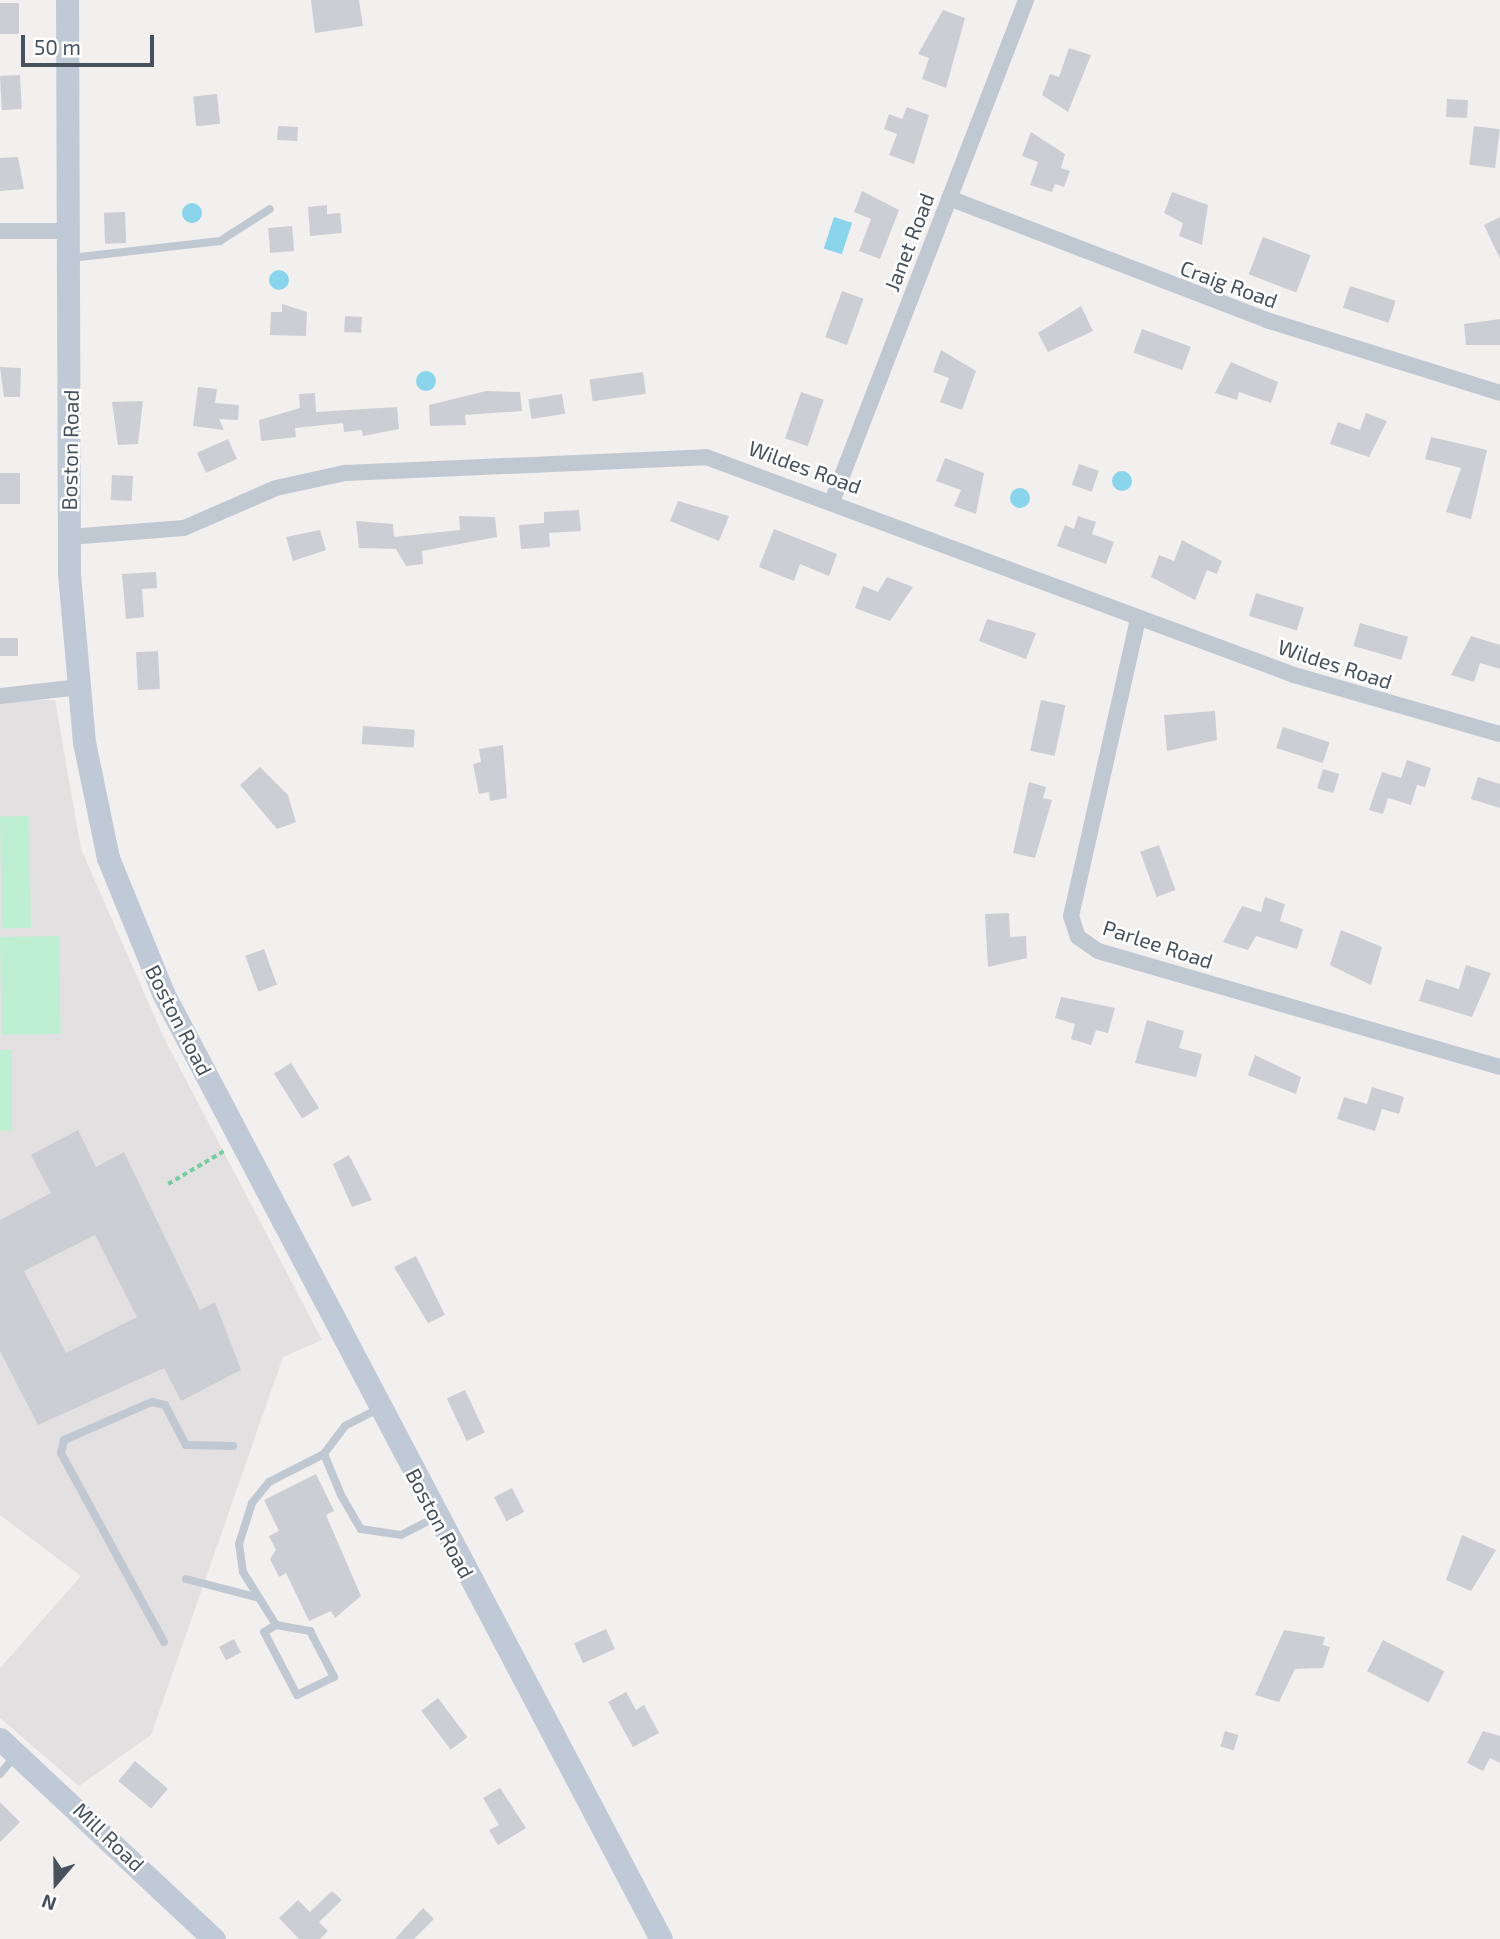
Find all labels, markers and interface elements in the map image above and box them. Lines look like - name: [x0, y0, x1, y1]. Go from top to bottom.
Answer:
- scale bar: [24, 21, 158, 65]
- text: 50 m: [34, 34, 81, 59]
- street label: Janet Road: [879, 189, 939, 295]
- street label: Craig Road: [1177, 255, 1281, 313]
- street label: Boston Road: [56, 389, 84, 511]
- street label: Wildes Road: [745, 435, 865, 499]
- street label: Wildes Road: [1275, 634, 1395, 694]
- street label: Parlee Road: [1100, 914, 1216, 974]
- street label: Boston Road: [140, 960, 218, 1080]
- street label: Boston Road: [401, 1464, 479, 1582]
- street label: Mill Road: [68, 1797, 150, 1877]
- north arrow: [21, 1848, 91, 1918]
- text: N: [38, 1890, 59, 1916]

